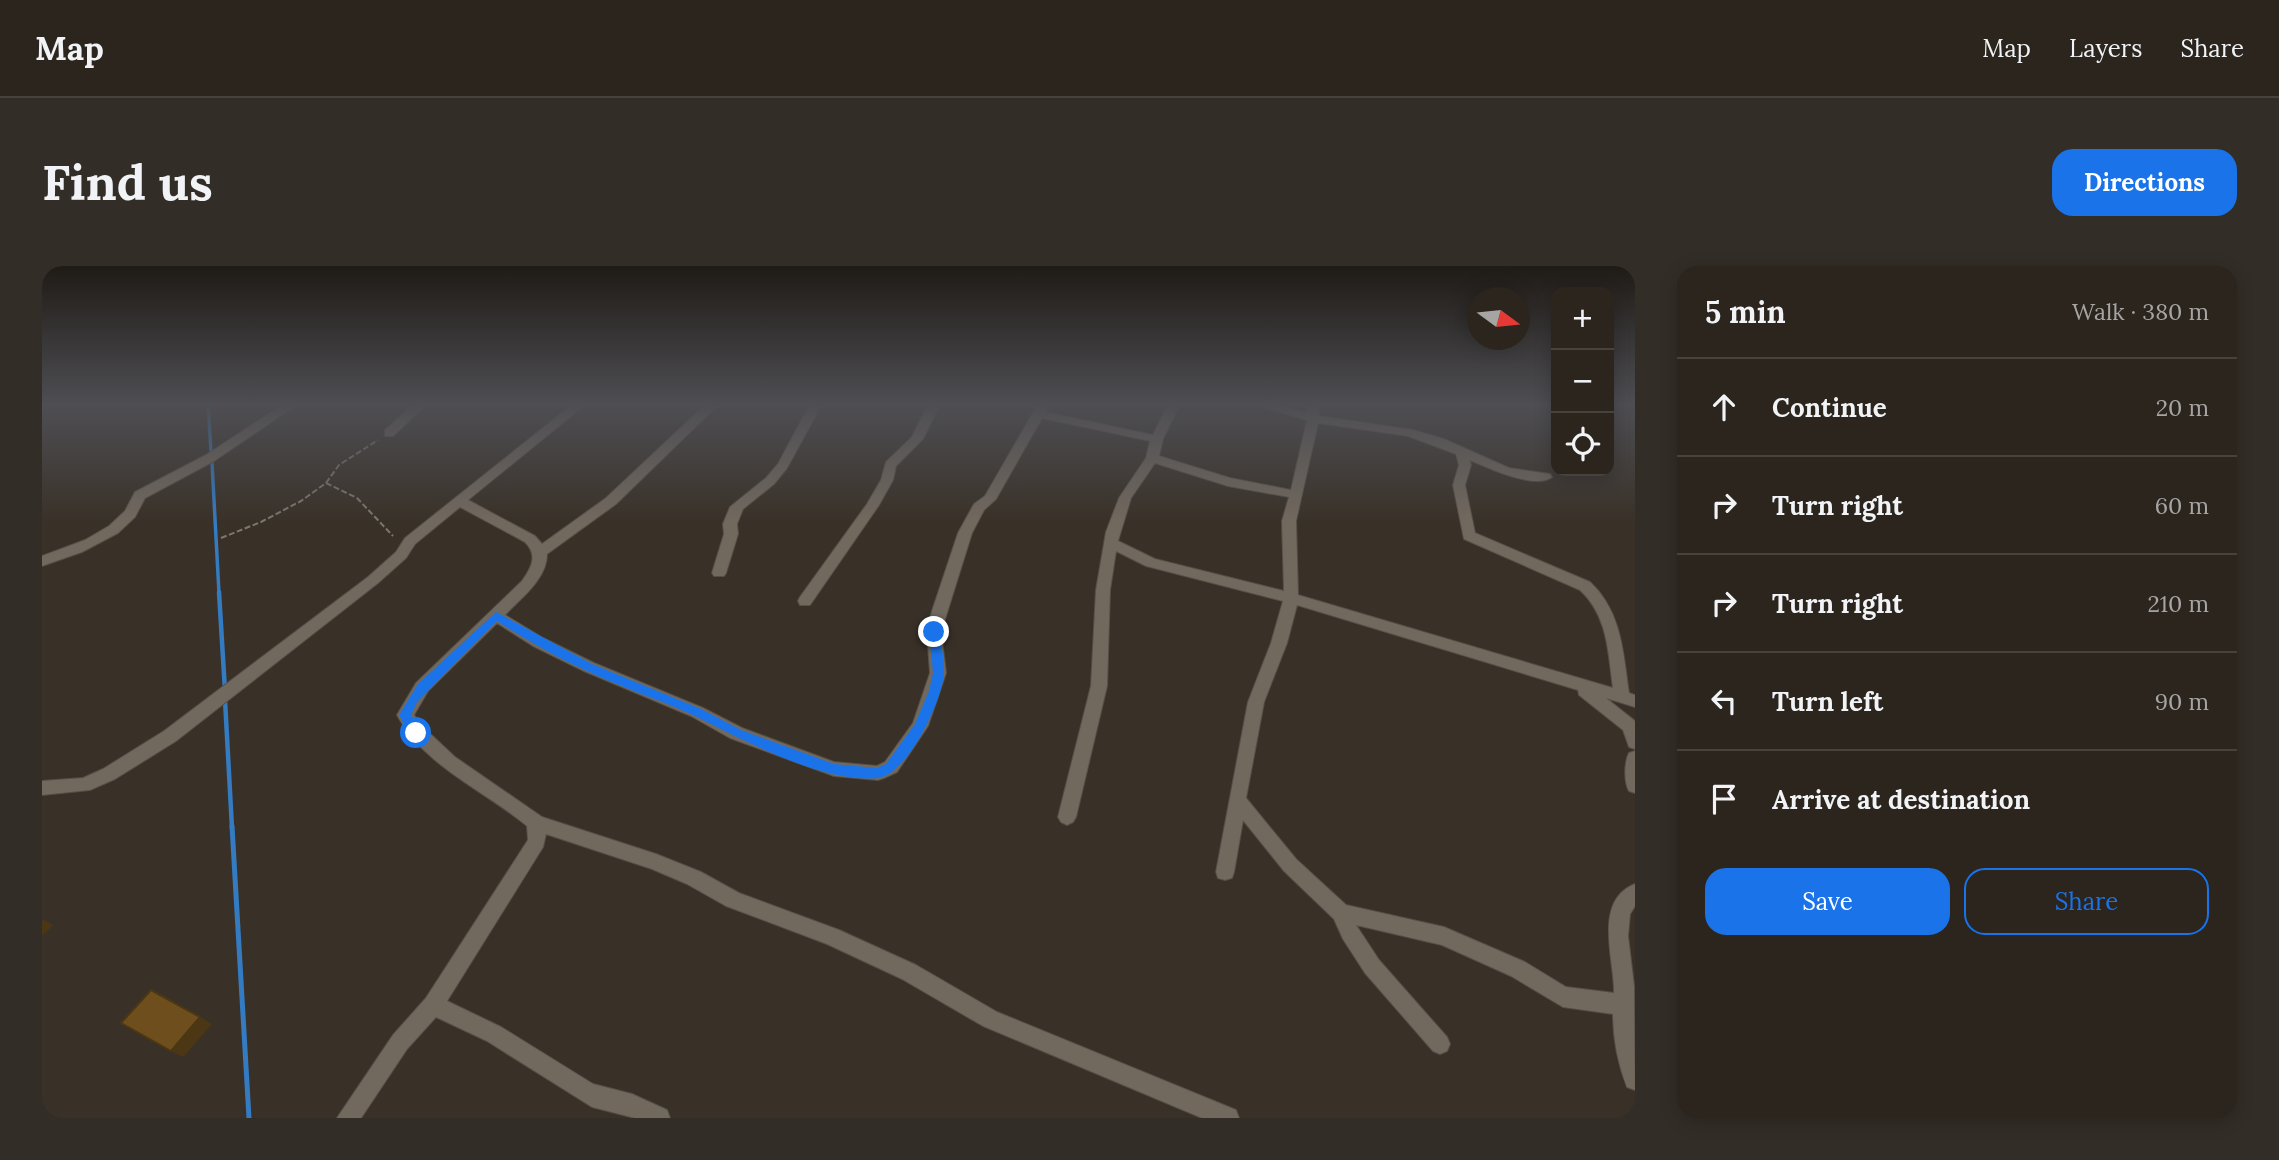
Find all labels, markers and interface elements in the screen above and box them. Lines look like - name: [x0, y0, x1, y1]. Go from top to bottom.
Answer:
- text: Map: [35, 27, 104, 69]
- text: Map: [1982, 33, 2031, 64]
- text: Layers: [2069, 33, 2142, 64]
- text: Share: [2180, 33, 2244, 64]
- button: Directions: [2052, 149, 2237, 216]
- text: Find us: [42, 151, 213, 213]
- north arrow: [1467, 287, 1530, 350]
- map controls: [1551, 287, 1614, 476]
- button: +: [1551, 287, 1614, 350]
- text: 5 min: [1705, 293, 1786, 331]
- text: Walk · 380 m: [2072, 297, 2209, 326]
- button: −: [1551, 350, 1614, 413]
- icon: ahead: [1705, 388, 1743, 426]
- text: Continue: [1772, 391, 1887, 424]
- text: 20 m: [2156, 393, 2209, 422]
- button: locate: [1551, 413, 1614, 476]
- icon: right: [1705, 486, 1743, 524]
- text: Turn right: [1772, 489, 1903, 522]
- text: 60 m: [2155, 491, 2209, 520]
- icon: right: [1705, 584, 1743, 622]
- text: Turn right: [1772, 587, 1903, 620]
- text: 210 m: [2147, 589, 2209, 618]
- route end: [918, 616, 949, 647]
- icon: left: [1705, 682, 1743, 720]
- text: Turn left: [1772, 685, 1883, 718]
- text: 90 m: [2155, 687, 2209, 716]
- route start: [400, 717, 431, 748]
- icon: arrive: [1705, 780, 1743, 818]
- text: Arrive at destination: [1772, 783, 2030, 816]
- button: Save: [1705, 868, 1950, 935]
- button: Share: [1964, 868, 2209, 935]

